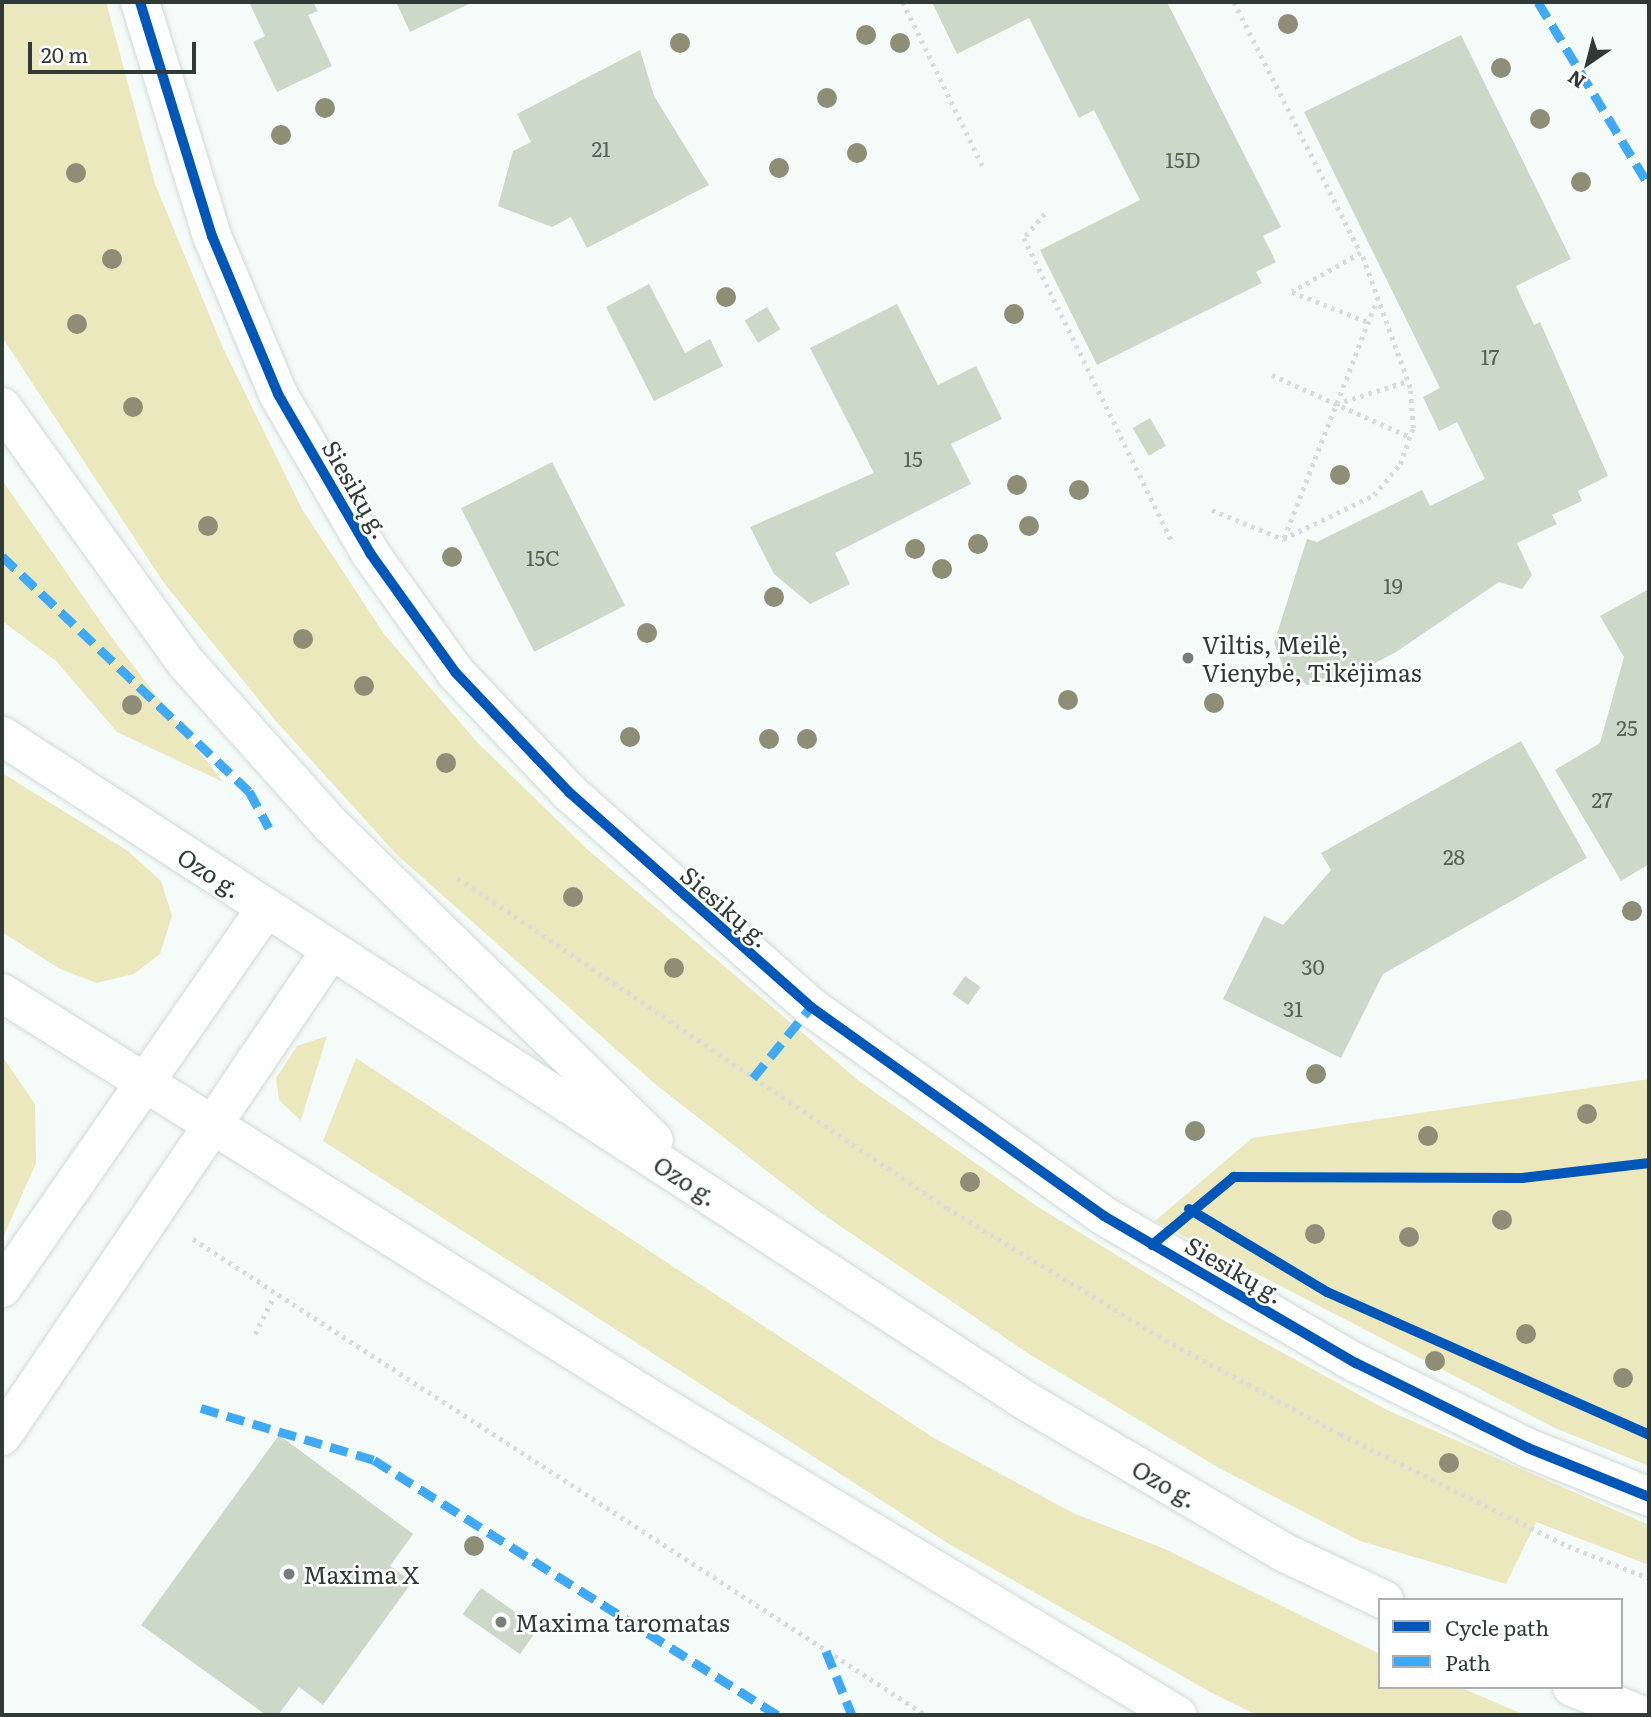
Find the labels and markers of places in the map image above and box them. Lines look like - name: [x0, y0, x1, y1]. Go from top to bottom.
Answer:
- place label: Viltis, Meilė, Vienybė, Tikėjimas: [1202, 630, 1421, 686]
- marker: Viltis, Meilė, Vienybė, Tikėjimas: [1180, 650, 1196, 666]
- place label: Maxima X: [303, 1560, 419, 1588]
- marker: Maxima X: [281, 1566, 297, 1582]
- place label: Maxima taromatas: [515, 1608, 730, 1636]
- marker: Maxima taromatas: [493, 1614, 509, 1630]

